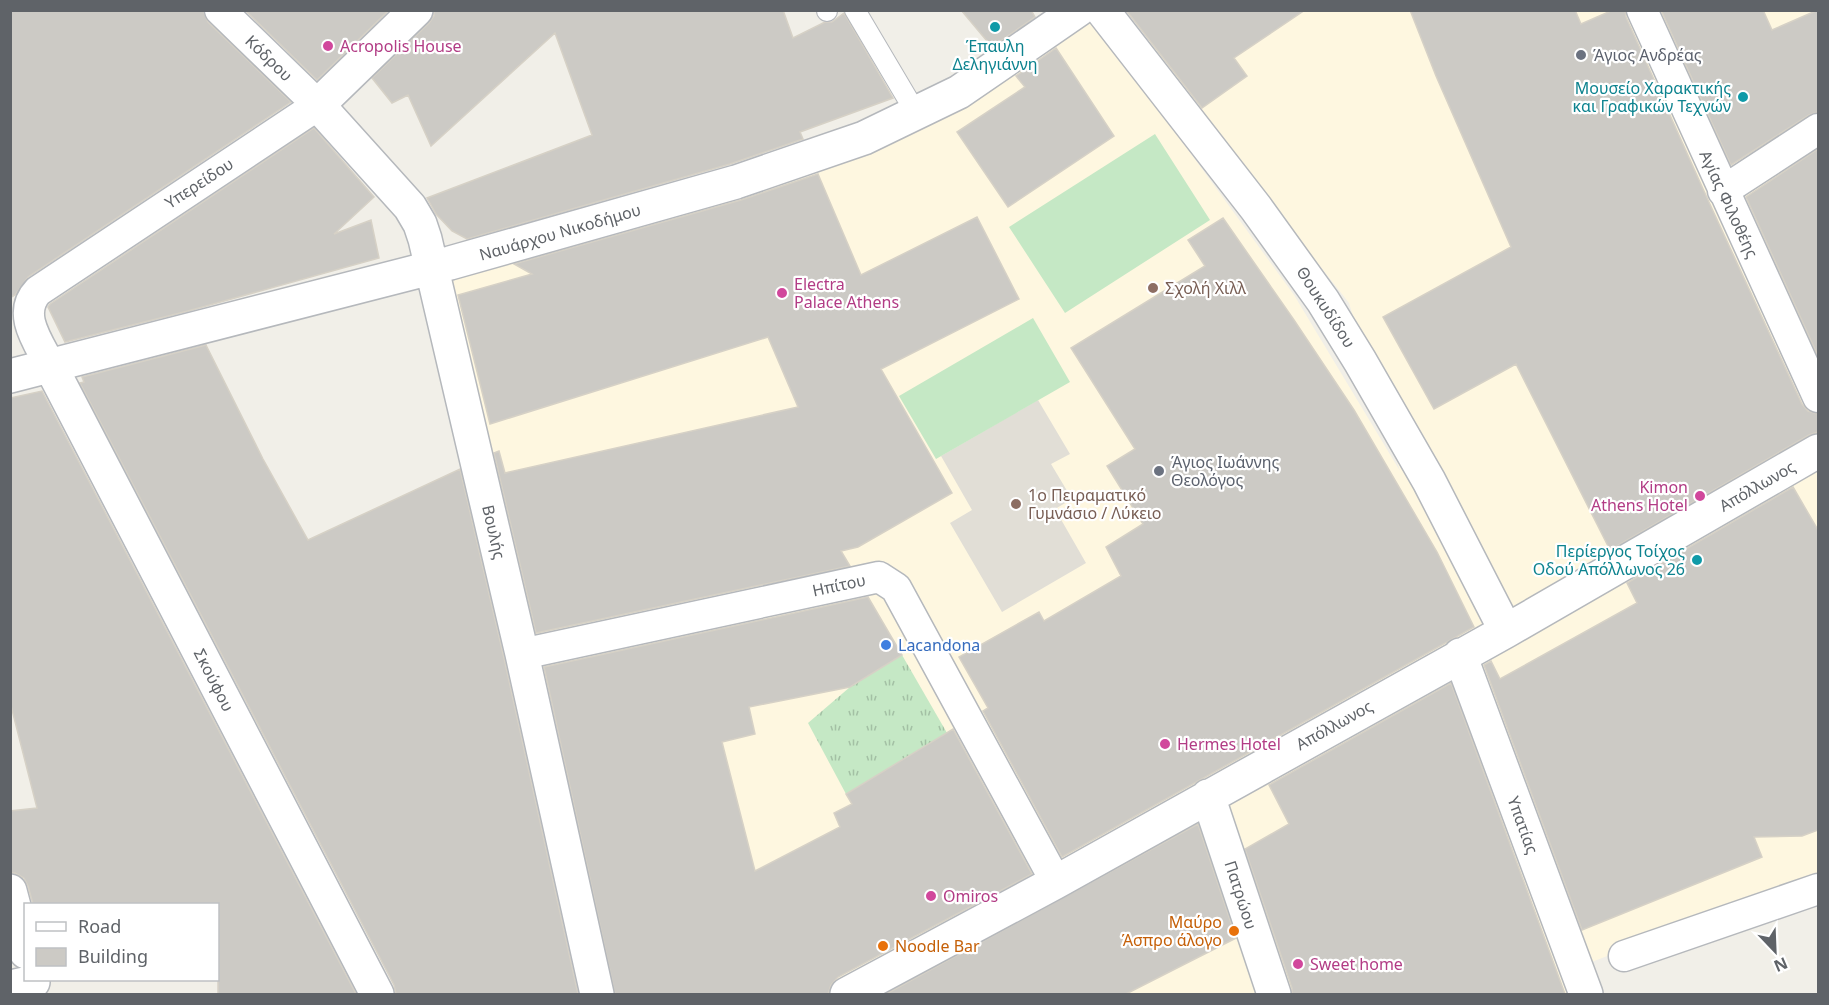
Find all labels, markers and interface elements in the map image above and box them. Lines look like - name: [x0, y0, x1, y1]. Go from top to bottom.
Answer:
- marker: Έπαυλη Δεληγιάννη: [988, 20, 1002, 34]
- street label: Κόδρου: [241, 30, 297, 86]
- place label: Acropolis House: [340, 35, 462, 57]
- place label: Έπαυλη Δεληγιάννη: [952, 35, 1038, 75]
- marker: Acropolis House: [321, 39, 335, 53]
- place label: Άγιος Ανδρέας: [1593, 44, 1702, 66]
- marker: Άγιος Ανδρέας: [1574, 48, 1588, 62]
- place label: Μουσείο Χαρακτικής και Γραφικών Τεχνών: [1572, 77, 1731, 117]
- marker: Μουσείο Χαρακτικής και Γραφικών Τεχνών: [1736, 90, 1750, 104]
- street label: Αγίας Φιλοθέης: [1694, 147, 1764, 262]
- street label: Υπερείδου: [160, 153, 238, 213]
- street label: Ναυάρχου Νικοδήμου: [477, 198, 643, 266]
- street label: Θουκυδίδου: [1291, 262, 1361, 352]
- place label: Electra Palace Athens: [794, 273, 899, 313]
- place label: Σχολή Χιλλ: [1165, 277, 1247, 299]
- marker: Σχολή Χιλλ: [1146, 281, 1160, 295]
- marker: Electra Palace Athens: [775, 286, 789, 300]
- place label: Άγιος Ιωάννης Θεολόγος: [1171, 451, 1280, 491]
- street label: Απόλλωνος: [1715, 455, 1799, 517]
- marker: Άγιος Ιωάννης Θεολόγος: [1152, 464, 1166, 478]
- place label: Kimon Athens Hotel: [1591, 476, 1688, 516]
- place label: 1ο Πειραματικό Γυμνάσιο / Λύκειο: [1028, 484, 1161, 524]
- marker: Kimon Athens Hotel: [1693, 489, 1707, 503]
- marker: 1ο Πειραματικό Γυμνάσιο / Λύκειο: [1009, 497, 1023, 511]
- street label: Βουλής: [477, 503, 511, 561]
- place label: Περίεργος Τοίχος Οδού Απόλλωνος 26: [1533, 540, 1685, 580]
- marker: Περίεργος Τοίχος Οδού Απόλλωνος 26: [1690, 553, 1704, 567]
- street label: Ηπίτου: [810, 569, 868, 601]
- place label: Lacandona: [898, 634, 980, 656]
- marker: Lacandona: [879, 638, 893, 652]
- street label: Σκούφου: [189, 645, 239, 715]
- street label: Απόλλωνος: [1292, 695, 1376, 755]
- place label: Hermes Hotel: [1177, 733, 1281, 755]
- marker: Hermes Hotel: [1158, 737, 1172, 751]
- street label: Υπατίας: [1502, 793, 1544, 857]
- street label: Πατρώου: [1220, 858, 1262, 932]
- place label: Omiros: [943, 885, 998, 907]
- marker: Omiros: [924, 889, 938, 903]
- legend: [24, 903, 219, 981]
- place label: Μαύρο Άσπρο άλογο: [1122, 911, 1222, 951]
- text: Road: [78, 914, 121, 938]
- north arrow: [1745, 921, 1805, 981]
- marker: Μαύρο Άσπρο άλογο: [1227, 924, 1241, 938]
- place label: Noodle Bar: [895, 935, 980, 957]
- marker: Noodle Bar: [876, 939, 890, 953]
- text: Building: [78, 944, 148, 968]
- text: N: [1771, 952, 1791, 977]
- place label: Sweet home: [1310, 953, 1403, 975]
- marker: Sweet home: [1291, 957, 1305, 971]

